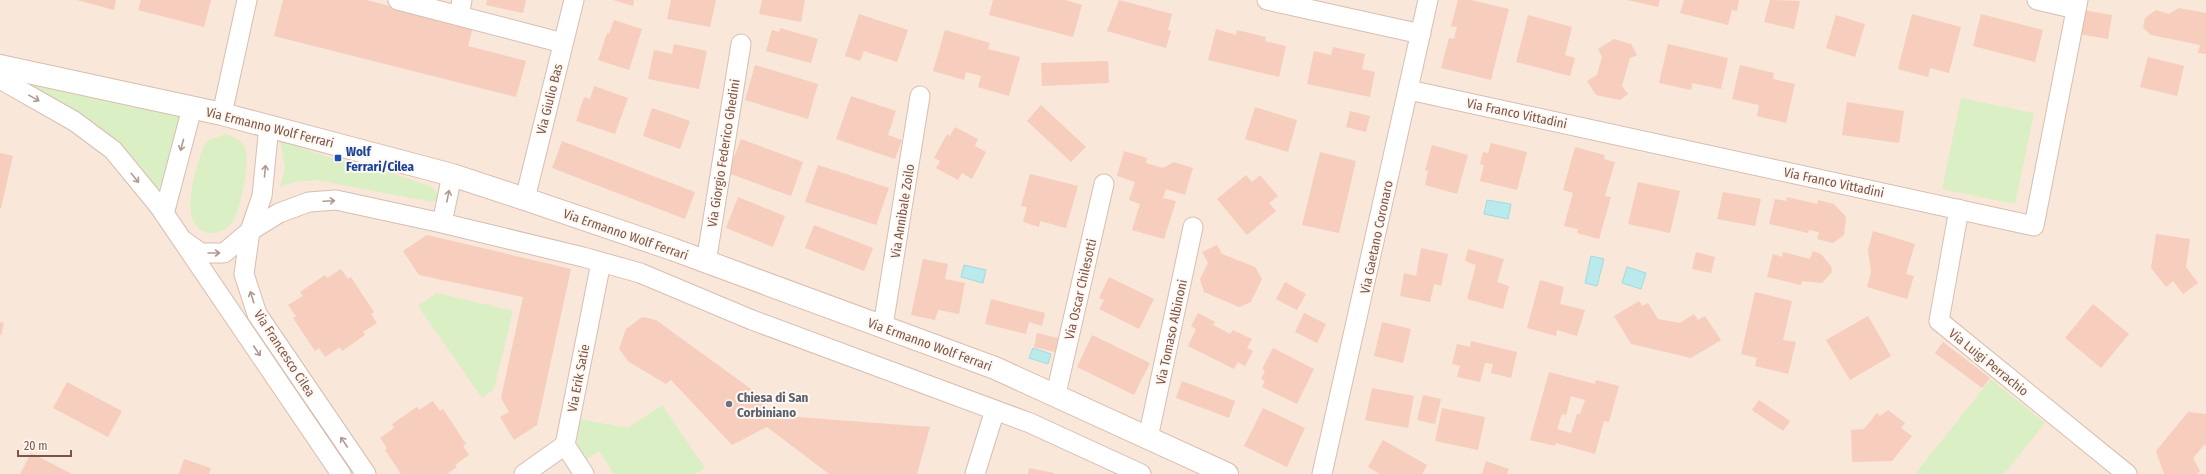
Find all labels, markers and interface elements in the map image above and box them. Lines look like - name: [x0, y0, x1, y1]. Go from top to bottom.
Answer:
- street label: Via Giulio Bas: [533, 62, 566, 136]
- street label: Via Giorgio Federico Ghedini: [704, 78, 743, 228]
- one-way arrow: [28, 95, 40, 103]
- street label: Via Franco Vittadini: [1465, 96, 1568, 131]
- street label: Via Ermanno Wolf Ferrari: [204, 104, 335, 151]
- one-way arrow: [178, 138, 185, 151]
- place label: Wolf Ferrari/Cilea: [346, 144, 415, 174]
- marker: Wolf Ferrari/Cilea: [333, 153, 343, 163]
- street label: Via Annibale Zoilo: [888, 163, 917, 259]
- one-way arrow: [261, 165, 268, 178]
- street label: Via Franco Vittadini: [1782, 165, 1885, 200]
- one-way arrow: [131, 172, 140, 183]
- street label: Via Gaetano Coronaro: [1357, 179, 1396, 295]
- one-way arrow: [444, 190, 452, 203]
- one-way arrow: [322, 197, 335, 204]
- street label: Via Ermanno Wolf Ferrari: [561, 206, 690, 263]
- street label: Via Oscar Chilesotti: [1062, 237, 1099, 341]
- one-way arrow: [207, 249, 220, 257]
- street label: Via Tomaso Albinoni: [1153, 278, 1190, 386]
- one-way arrow: [247, 292, 255, 304]
- street label: Via Francesco Cilea: [251, 307, 318, 399]
- street label: Via Ermanno Wolf Ferrari: [866, 315, 994, 374]
- street label: Via Luigi Perrachio: [1946, 326, 2032, 399]
- street label: Via Erik Satie: [565, 343, 592, 413]
- one-way arrow: [253, 345, 261, 356]
- place label: Chiesa di San Corbiniano: [737, 390, 809, 420]
- marker: Chiesa di San Corbiniano: [724, 399, 734, 409]
- scale bar: [18, 432, 71, 458]
- one-way arrow: [340, 437, 348, 448]
- text: 20 m: [24, 439, 48, 453]

